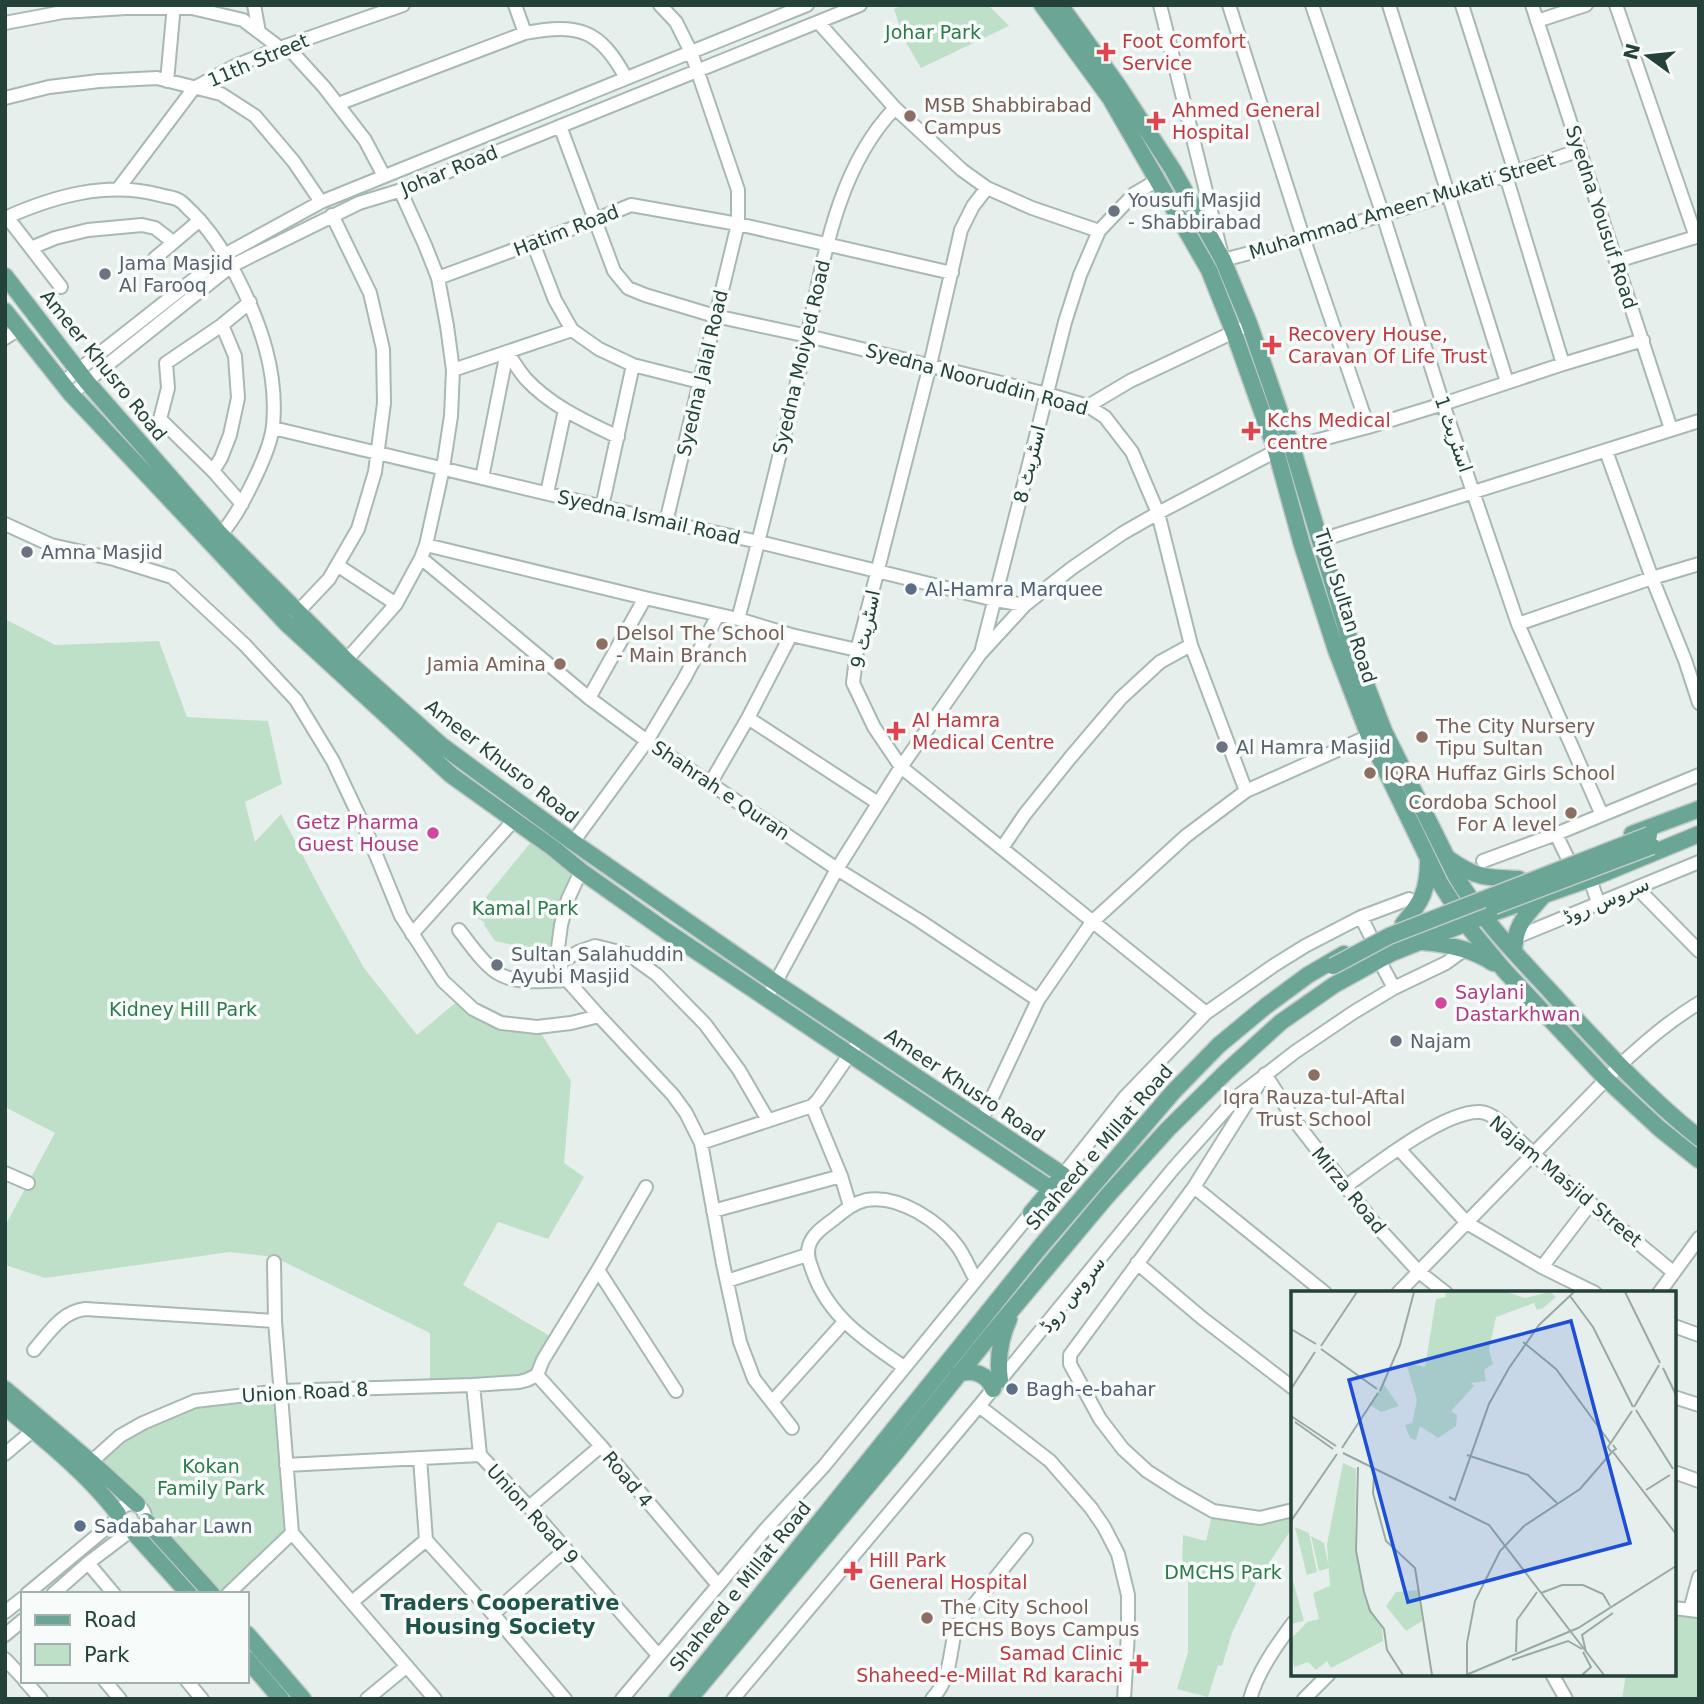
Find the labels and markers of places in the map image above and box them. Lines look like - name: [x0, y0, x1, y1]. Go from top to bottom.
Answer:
- place label: Foot Comfort Service: [1122, 30, 1246, 74]
- marker: Foot Comfort Service: [1096, 42, 1116, 62]
- place label: MSB Shabbirabad Campus: [924, 94, 1092, 138]
- place label: Ahmed General Hospital: [1172, 99, 1320, 143]
- marker: MSB Shabbirabad Campus: [902, 108, 918, 124]
- marker: Ahmed General Hospital: [1146, 111, 1166, 131]
- place label: Yousufi Masjid - Shabbirabad: [1127, 189, 1261, 233]
- marker: Yousufi Masjid - Shabbirabad: [1106, 203, 1122, 219]
- place label: Jama Masjid Al Farooq: [118, 252, 233, 296]
- marker: Jama Masjid Al Farooq: [97, 266, 113, 282]
- place label: Recovery House, Caravan Of Life Trust: [1288, 323, 1487, 367]
- marker: Recovery House, Caravan Of Life Trust: [1262, 335, 1282, 355]
- place label: Kchs Medical centre: [1267, 409, 1391, 453]
- marker: Kchs Medical centre: [1241, 421, 1261, 441]
- place label: Amna Masjid: [41, 541, 163, 563]
- marker: Amna Masjid: [19, 544, 35, 560]
- place label: Al-Hamra Marquee: [925, 578, 1103, 600]
- marker: Al-Hamra Marquee: [903, 581, 919, 597]
- place label: Delsol The School - Main Branch: [616, 622, 785, 666]
- marker: Delsol The School - Main Branch: [594, 636, 610, 652]
- place label: Jamia Amina: [426, 653, 546, 675]
- marker: Jamia Amina: [552, 656, 568, 672]
- place label: Al Hamra Medical Centre: [912, 709, 1054, 753]
- place label: The City Nursery Tipu Sultan: [1435, 715, 1595, 759]
- marker: Al Hamra Medical Centre: [886, 721, 906, 741]
- marker: The City Nursery Tipu Sultan: [1414, 729, 1430, 745]
- place label: Al Hamra Masjid: [1236, 736, 1391, 758]
- marker: Al Hamra Masjid: [1214, 739, 1230, 755]
- place label: IQRA Huffaz Girls School: [1384, 762, 1615, 784]
- marker: IQRA Huffaz Girls School: [1362, 765, 1378, 781]
- place label: Cordoba School For A level: [1408, 791, 1557, 835]
- marker: Cordoba School For A level: [1563, 805, 1579, 821]
- place label: Getz Pharma Guest House: [296, 811, 419, 855]
- marker: Getz Pharma Guest House: [425, 825, 441, 841]
- place label: Sultan Salahuddin Ayubi Masjid: [511, 943, 684, 987]
- marker: Sultan Salahuddin Ayubi Masjid: [489, 957, 505, 973]
- place label: Saylani Dastarkhwan: [1455, 981, 1580, 1025]
- marker: Saylani Dastarkhwan: [1433, 995, 1449, 1011]
- place label: Najam: [1410, 1030, 1471, 1052]
- marker: Najam: [1388, 1033, 1404, 1049]
- marker: Iqra Rauza-tul-Aftal Trust School: [1306, 1067, 1322, 1083]
- place label: Iqra Rauza-tul-Aftal Trust School: [1223, 1086, 1405, 1130]
- place label: Bagh-e-bahar: [1026, 1378, 1156, 1400]
- marker: Bagh-e-bahar: [1004, 1381, 1020, 1397]
- place label: Sadabahar Lawn: [94, 1515, 252, 1537]
- marker: Sadabahar Lawn: [72, 1518, 88, 1534]
- place label: Hill Park General Hospital: [869, 1549, 1027, 1593]
- marker: Hill Park General Hospital: [843, 1561, 863, 1581]
- place label: The City School PECHS Boys Campus: [940, 1596, 1139, 1640]
- marker: The City School PECHS Boys Campus: [919, 1610, 935, 1626]
- place label: Samad Clinic Shaheed-e-Millat Rd karachi: [856, 1642, 1123, 1686]
- marker: Samad Clinic Shaheed-e-Millat Rd karachi: [1129, 1654, 1149, 1674]

